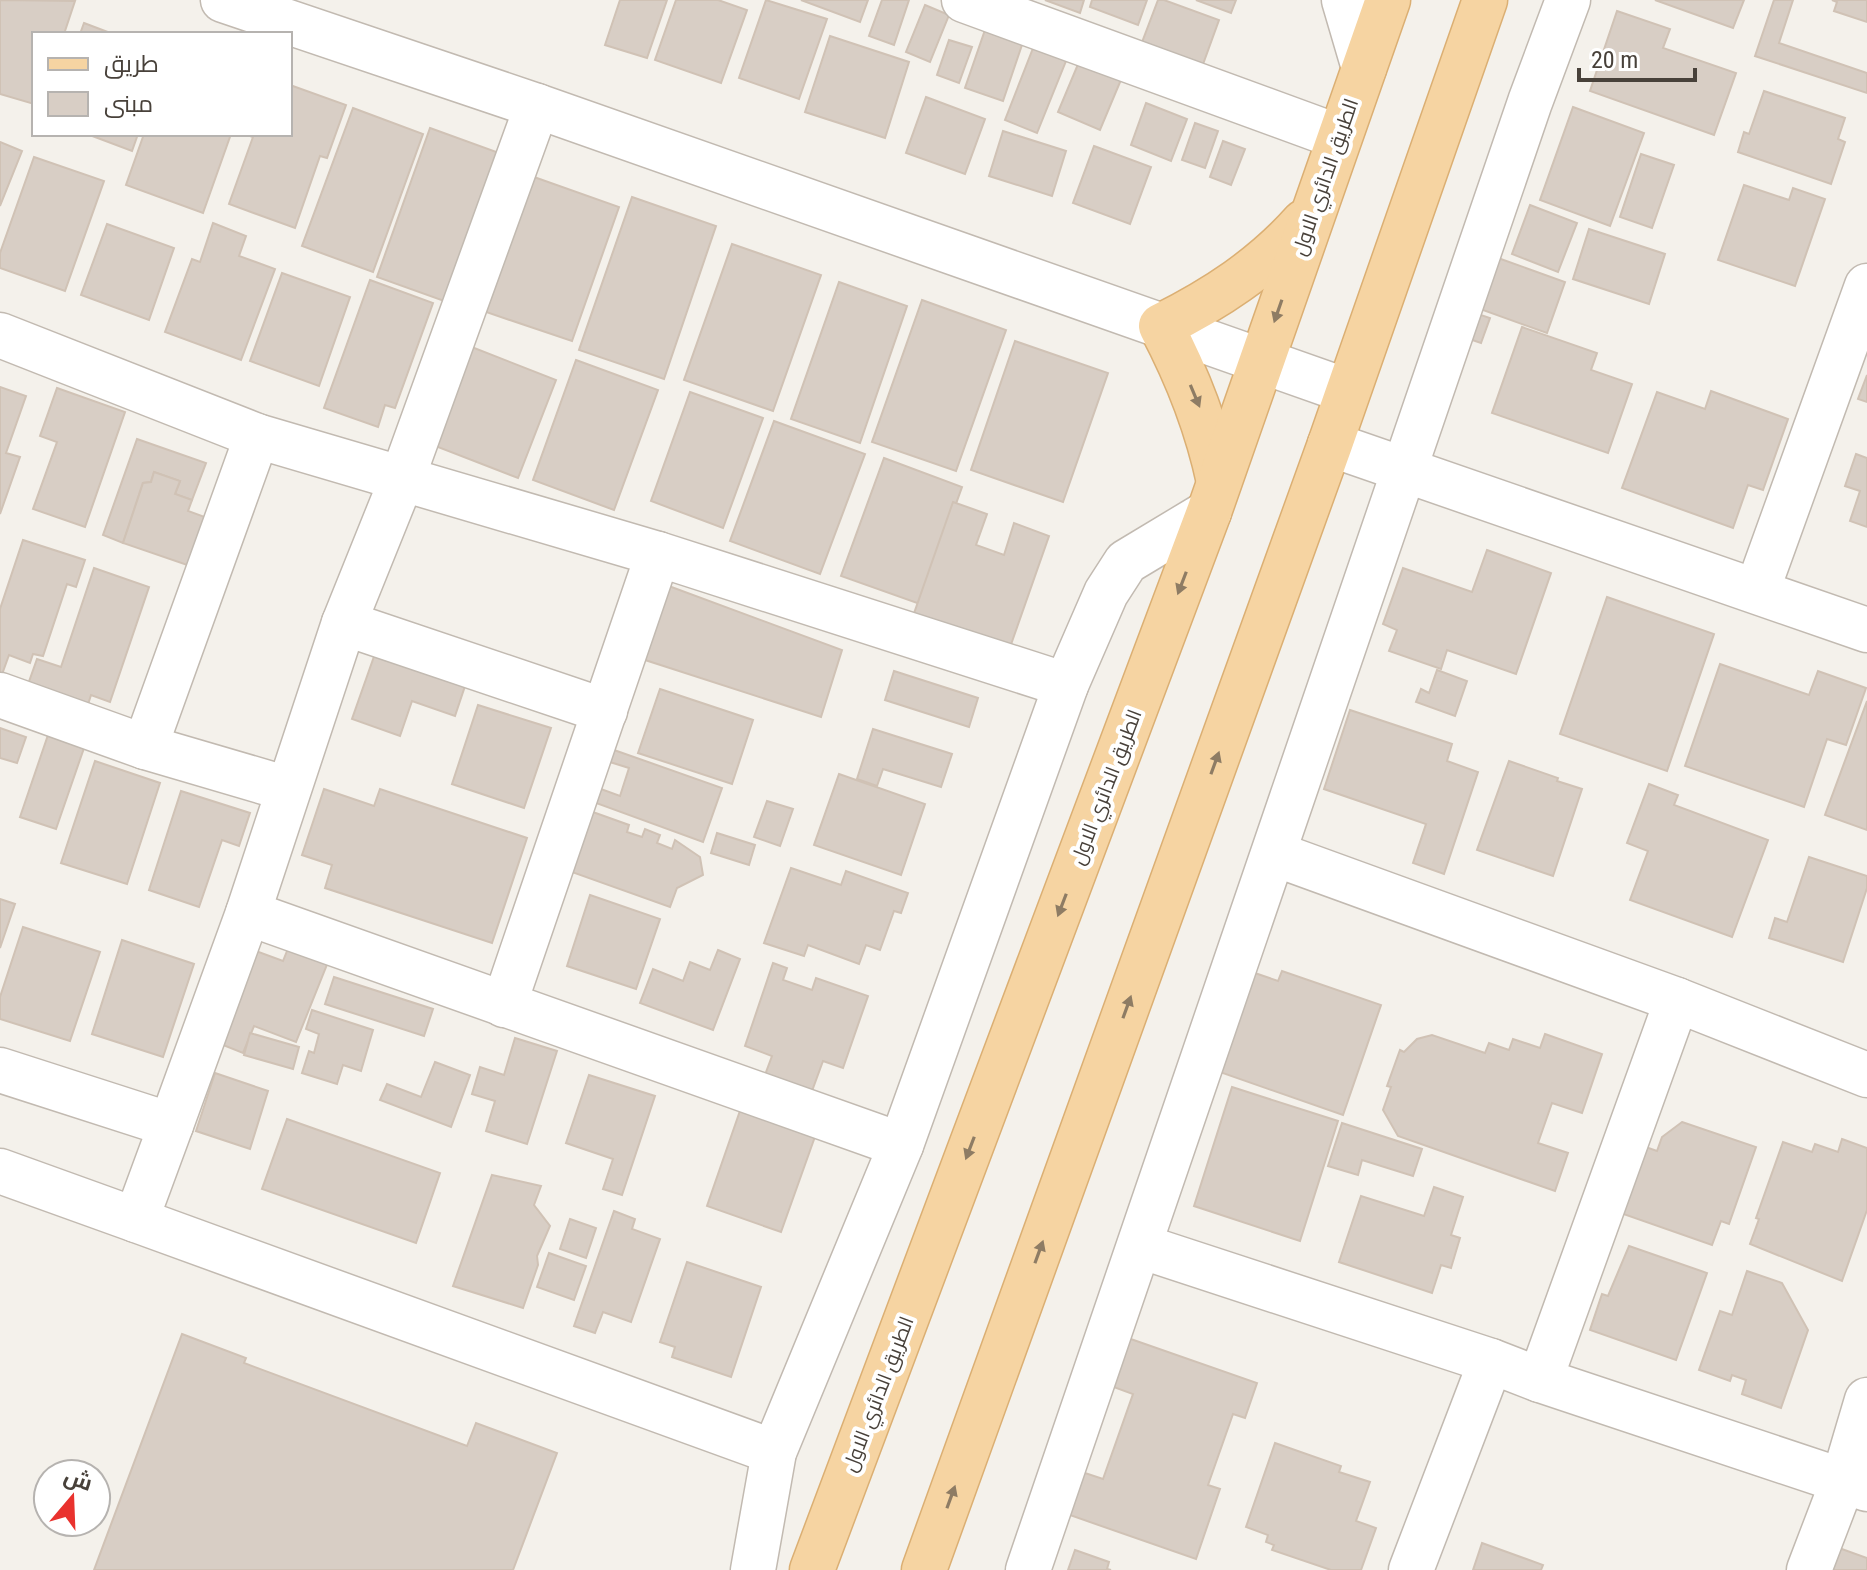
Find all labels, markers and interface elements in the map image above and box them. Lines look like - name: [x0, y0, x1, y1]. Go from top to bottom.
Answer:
- legend: [32, 32, 292, 136]
- scale bar: [1579, 32, 1695, 82]
- text: 20 m: [1591, 46, 1638, 74]
- text: طريق: [104, 50, 159, 79]
- text: مبنى: [104, 90, 153, 118]
- street label: الطريق الدائري الاول: [1287, 95, 1367, 260]
- one-way arrow: [1271, 299, 1284, 323]
- one-way arrow: [1189, 384, 1202, 408]
- one-way arrow: [1175, 571, 1188, 595]
- street label: الطريق الدائري الاول: [1065, 706, 1150, 870]
- one-way arrow: [1209, 751, 1222, 775]
- one-way arrow: [1055, 893, 1067, 917]
- one-way arrow: [1121, 995, 1134, 1019]
- one-way arrow: [963, 1137, 976, 1161]
- one-way arrow: [1033, 1240, 1046, 1264]
- street label: الطريق الدائري الاول: [837, 1313, 922, 1477]
- north arrow: [32, 1458, 112, 1538]
- text: ش: [61, 1463, 96, 1497]
- one-way arrow: [945, 1484, 957, 1508]

